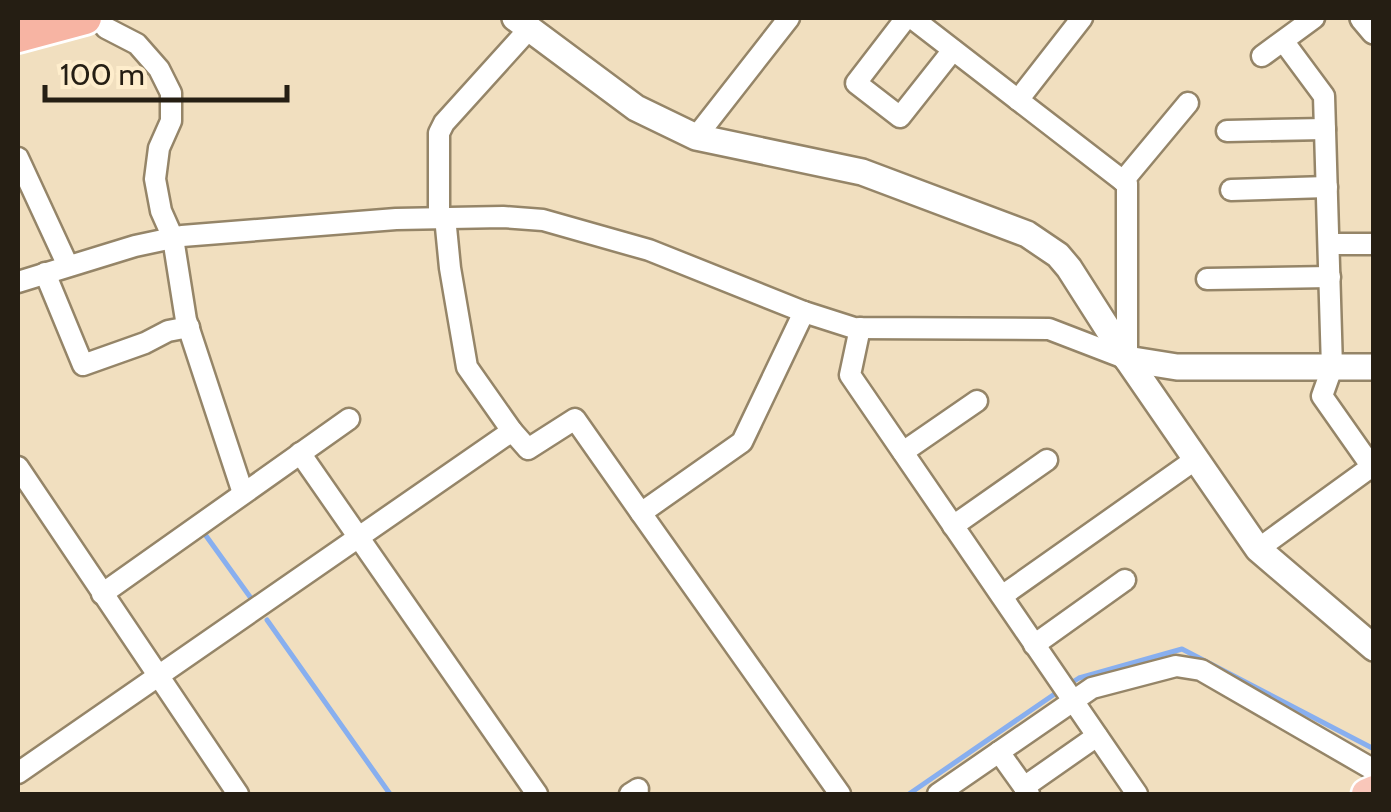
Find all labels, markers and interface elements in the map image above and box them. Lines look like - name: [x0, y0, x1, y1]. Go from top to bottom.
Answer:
- scale bar: [45, 40, 288, 102]
- text: 100 m: [60, 56, 145, 93]

